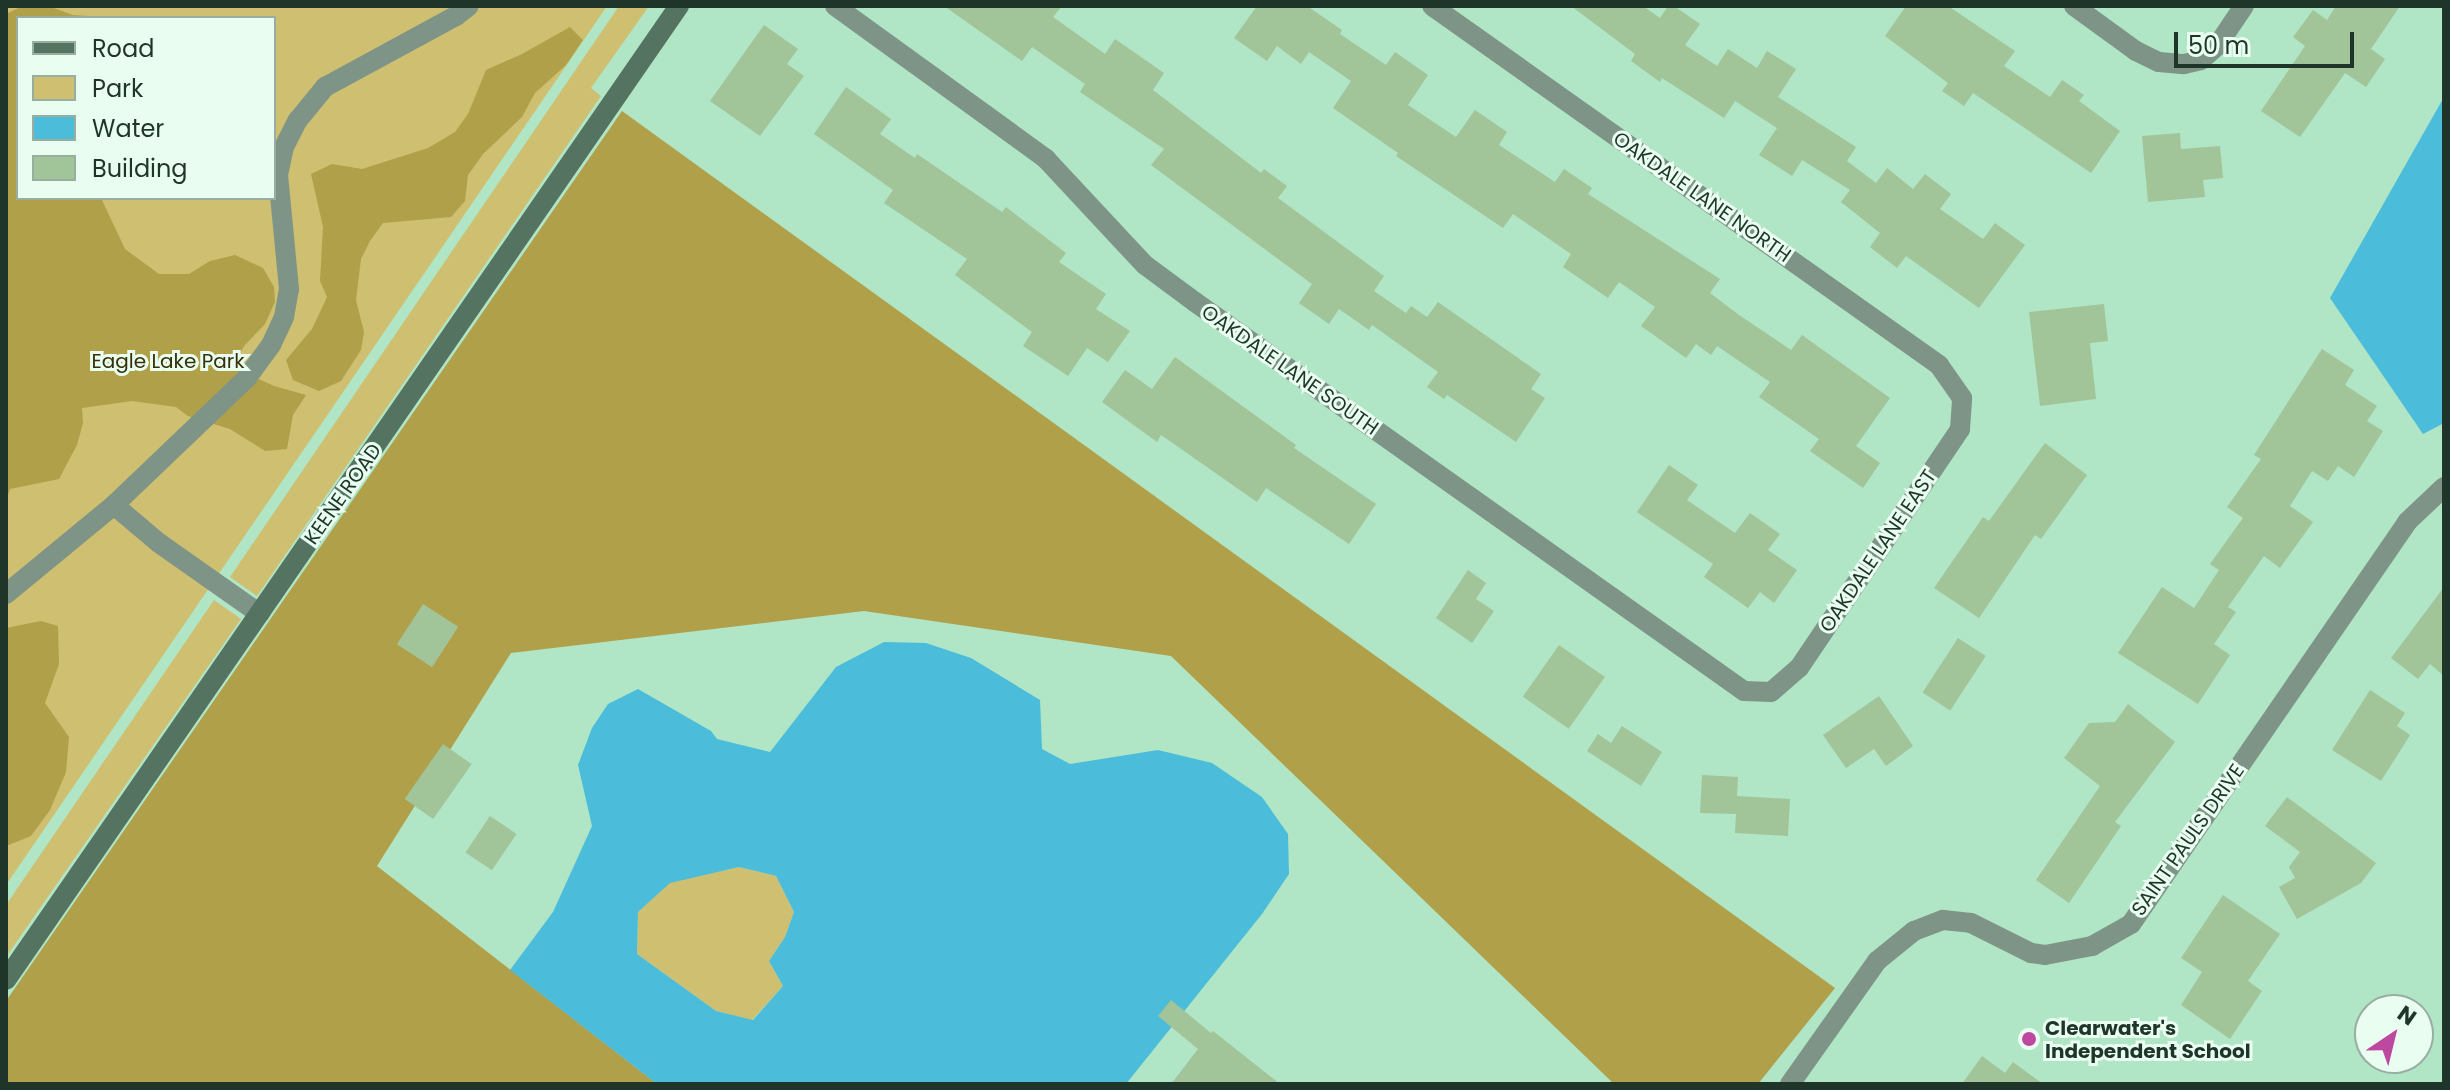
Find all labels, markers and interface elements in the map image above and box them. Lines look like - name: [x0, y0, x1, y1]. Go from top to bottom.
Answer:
- legend: [16, 16, 276, 200]
- scale bar: [2178, 16, 2358, 66]
- text: 50 m: [2188, 29, 2249, 62]
- text: Road: [92, 32, 154, 65]
- text: Park: [92, 72, 143, 105]
- text: Water: [92, 112, 164, 145]
- street label: OAKDALE LANE NORTH: [1609, 127, 1795, 267]
- text: Building: [92, 152, 188, 185]
- street label: OAKDALE LANE SOUTH: [1197, 300, 1383, 440]
- park label: Eagle Lake Park: [91, 349, 245, 373]
- street label: KEENE ROAD: [299, 439, 387, 549]
- street label: OAKDALE LANE EAST: [1815, 465, 1941, 637]
- street label: SAINT PAULS DRIVE: [2127, 760, 2249, 920]
- north arrow: [2354, 994, 2434, 1074]
- text: N: [2391, 998, 2423, 1033]
- place label: Clearwater's Independent School: [2045, 1016, 2251, 1063]
- marker: Clearwater's Independent School: [2020, 1030, 2038, 1048]

